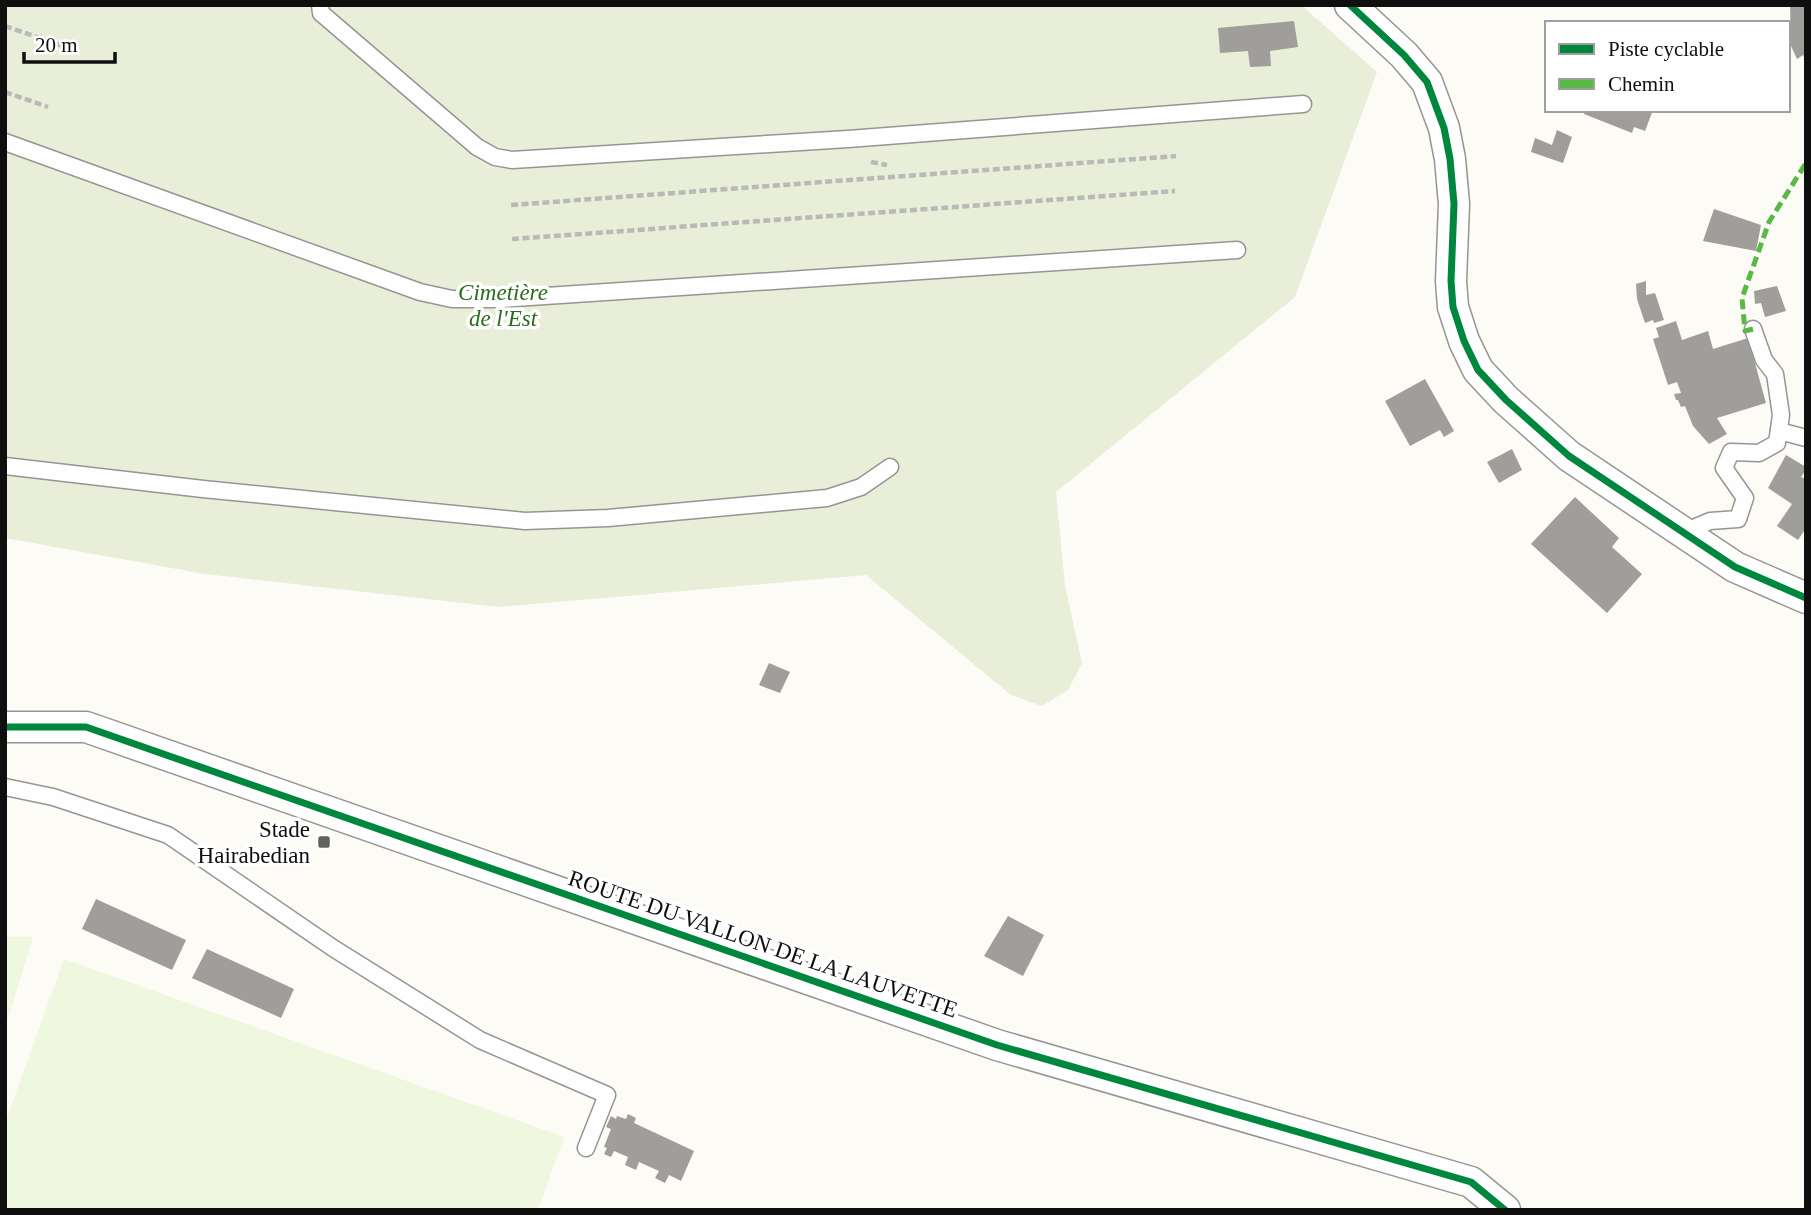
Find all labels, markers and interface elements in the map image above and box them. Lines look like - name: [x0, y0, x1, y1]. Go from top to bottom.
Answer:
- scale bar: [24, 21, 116, 65]
- legend: [1545, 21, 1790, 112]
- text: 20 m: [35, 33, 78, 57]
- text: Piste cyclable: [1608, 37, 1724, 61]
- text: Chemin: [1608, 72, 1675, 96]
- park label: Cimetière de l'Est: [458, 280, 548, 331]
- place label: Stade Hairabedian: [198, 817, 310, 868]
- marker: Stade Hairabedian: [316, 834, 332, 850]
- street label: ROUTE DU VALLON DE LA LAUVETTE: [565, 865, 961, 1023]

